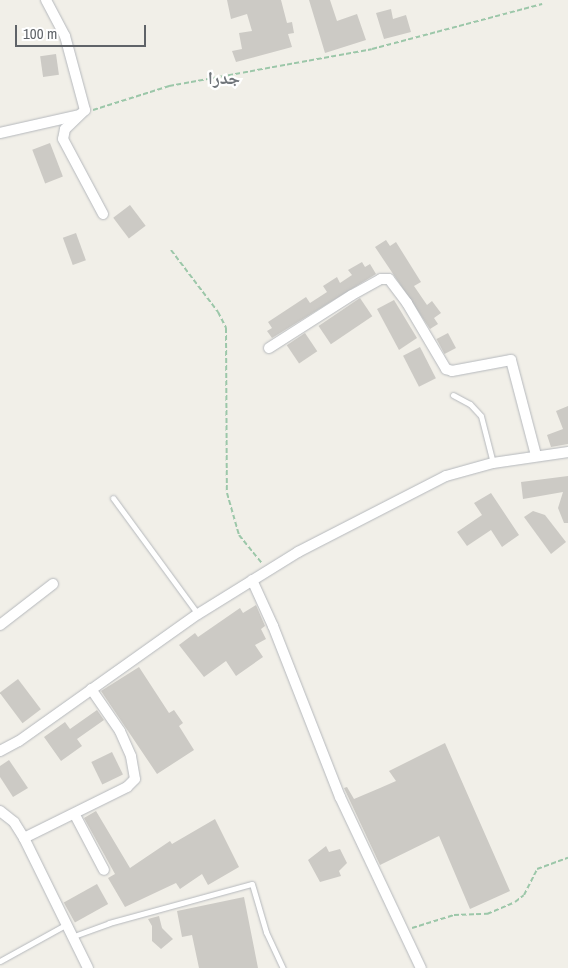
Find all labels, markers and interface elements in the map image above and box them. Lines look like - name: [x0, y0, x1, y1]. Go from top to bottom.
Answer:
- scale bar: [18, 15, 149, 47]
- text: 100 m: [23, 23, 57, 44]
- district label: جدرا: [208, 67, 240, 89]

